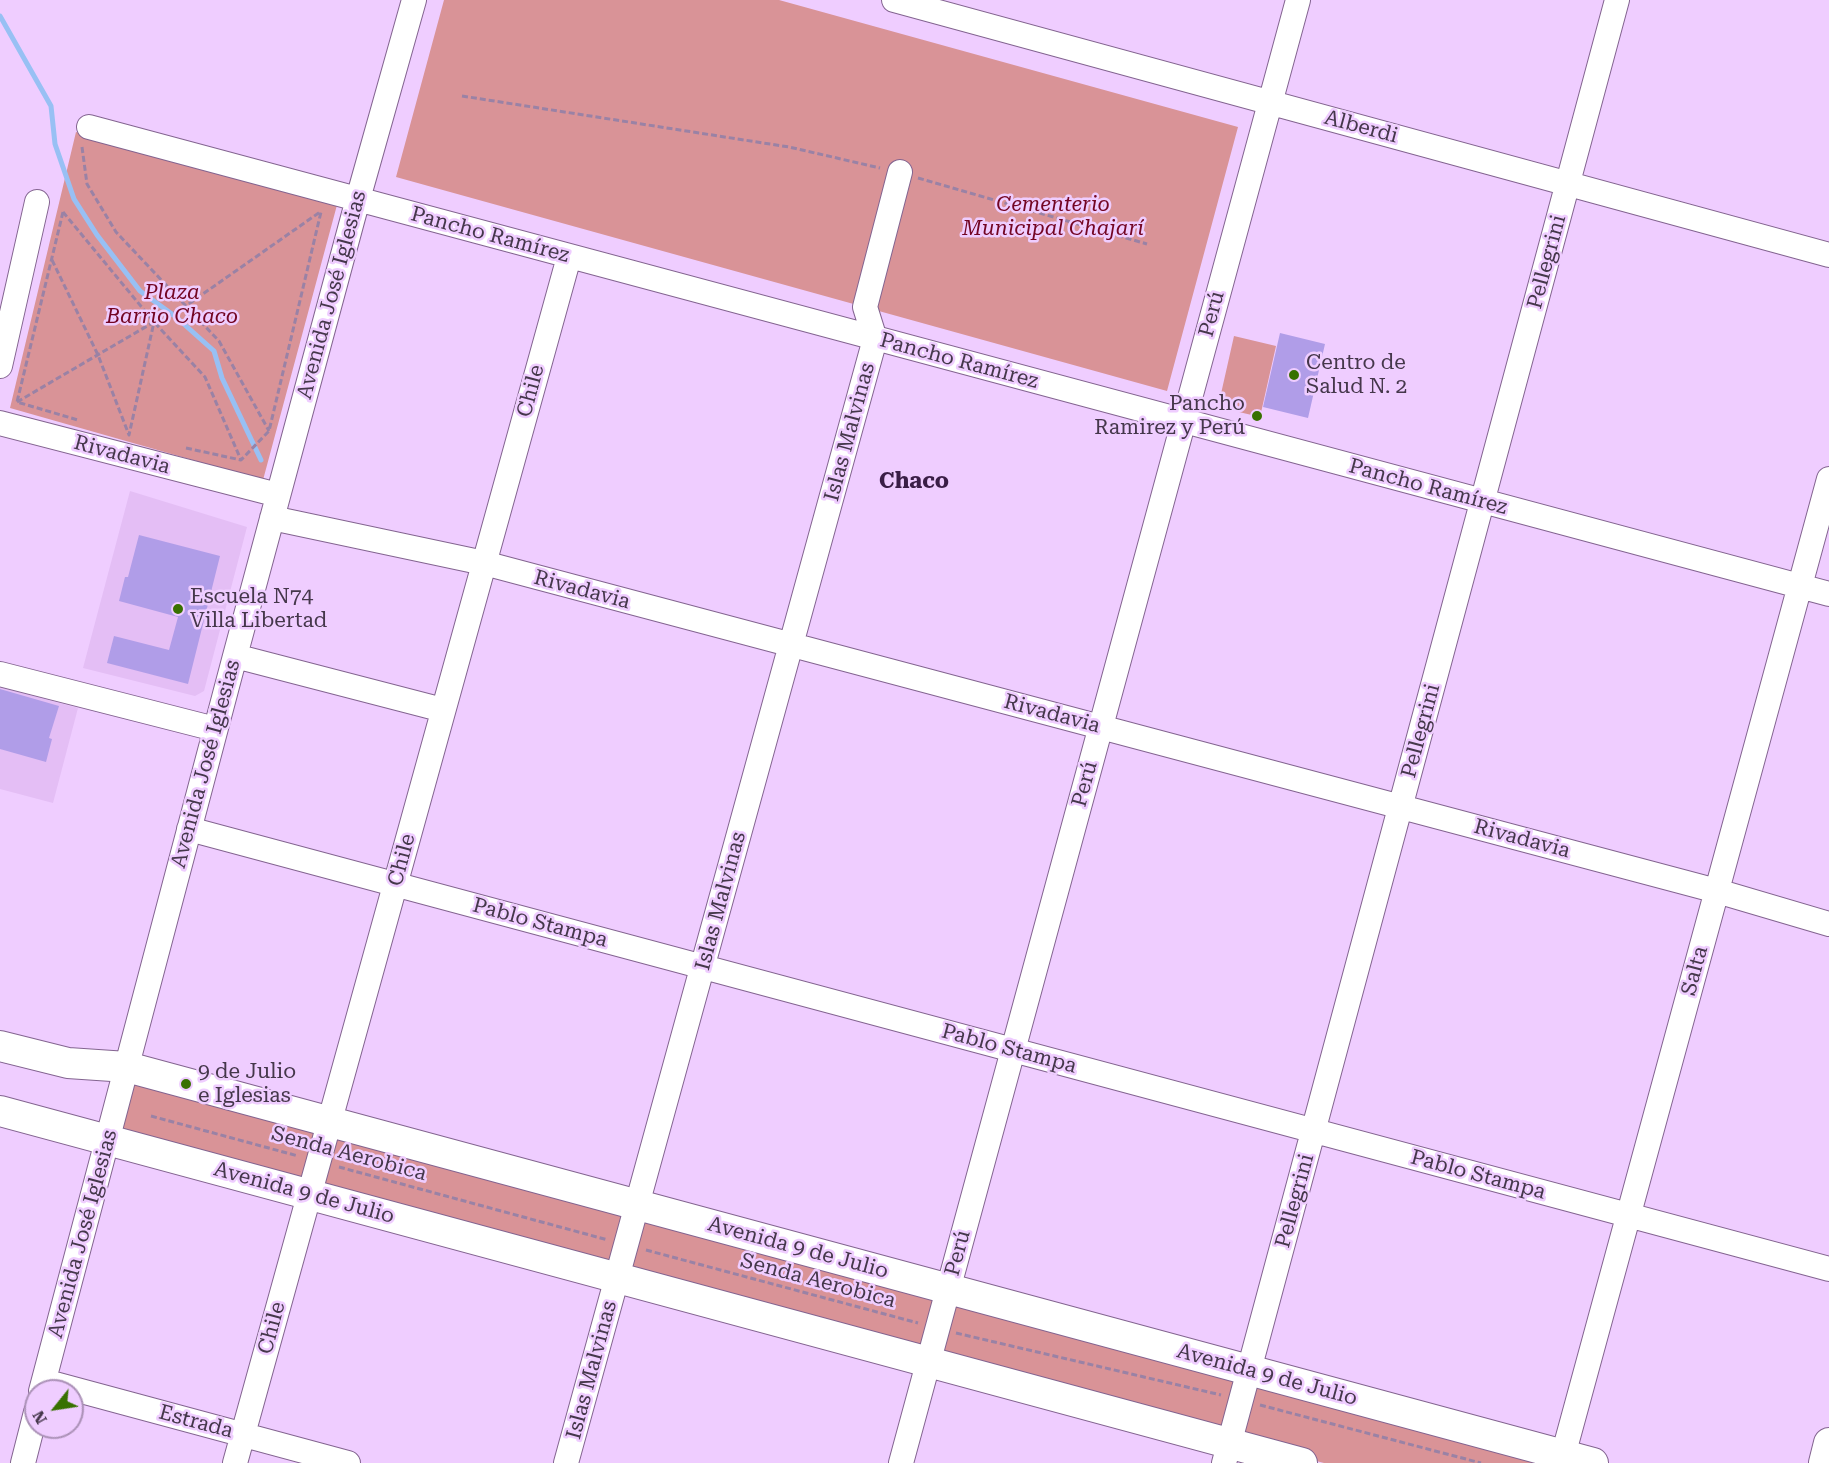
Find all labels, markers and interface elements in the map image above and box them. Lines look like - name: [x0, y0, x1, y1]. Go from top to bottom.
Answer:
- street label: Alberdi: [1321, 105, 1401, 149]
- street label: Avenida José Iglesias: [292, 188, 372, 402]
- park label: Cementerio Municipal Chajarí: [962, 192, 1144, 242]
- street label: Pancho Ramírez: [408, 202, 572, 268]
- street label: Pellegrini: [1522, 212, 1572, 312]
- park label: Plaza Barrio Chaco: [106, 280, 238, 330]
- street label: Perú: [1194, 288, 1230, 340]
- street label: Pancho Ramírez: [877, 328, 1041, 394]
- place label: Centro de Salud N. 2: [1306, 350, 1407, 400]
- street label: Islas Malvinas: [819, 360, 881, 504]
- street label: Chile: [512, 362, 550, 420]
- marker: Centro de Salud N. 2: [1287, 368, 1301, 382]
- place label: Pancho Ramirez y Perú: [1094, 391, 1245, 441]
- marker: Pancho Ramirez y Perú: [1250, 409, 1264, 423]
- street label: Rivadavia: [71, 430, 173, 480]
- street label: Pancho Ramírez: [1346, 454, 1510, 520]
- district label: Chaco: [879, 469, 949, 495]
- street label: Rivadavia: [531, 565, 633, 615]
- place label: Escuela N74 Villa Libertad: [190, 584, 327, 634]
- marker: Escuela N74 Villa Libertad: [171, 602, 185, 616]
- street label: Avenida José Iglesias: [166, 657, 246, 871]
- street label: Pellegrini: [1396, 681, 1446, 781]
- street label: Rivadavia: [1001, 689, 1103, 739]
- street label: Perú: [1067, 758, 1103, 810]
- street label: Rivadavia: [1471, 814, 1573, 864]
- street label: Islas Malvinas: [690, 829, 752, 973]
- street label: Chile: [383, 831, 421, 889]
- street label: Pablo Stampa: [470, 893, 610, 953]
- street label: Salta: [1676, 944, 1714, 998]
- street label: Pablo Stampa: [939, 1019, 1079, 1079]
- place label: 9 de Julio e Iglesias: [198, 1059, 296, 1109]
- marker: 9 de Julio e Iglesias: [179, 1077, 193, 1091]
- street label: Senda Aerobica: [269, 1121, 429, 1187]
- street label: Avenida José Iglesias: [43, 1127, 123, 1341]
- street label: Pablo Stampa: [1408, 1145, 1548, 1205]
- street label: Pellegrini: [1270, 1151, 1320, 1251]
- street label: Avenida 9 de Julio: [211, 1157, 397, 1229]
- street label: Avenida 9 de Julio: [705, 1212, 891, 1284]
- street label: Perú: [940, 1227, 976, 1279]
- street label: Senda Aerobica: [738, 1248, 898, 1314]
- street label: Islas Malvinas: [561, 1298, 623, 1442]
- street label: Chile: [253, 1299, 291, 1357]
- street label: Avenida 9 de Julio: [1174, 1339, 1360, 1411]
- north arrow: [24, 1379, 84, 1439]
- street label: Estrada: [156, 1400, 236, 1444]
- text: N: [28, 1407, 51, 1427]

